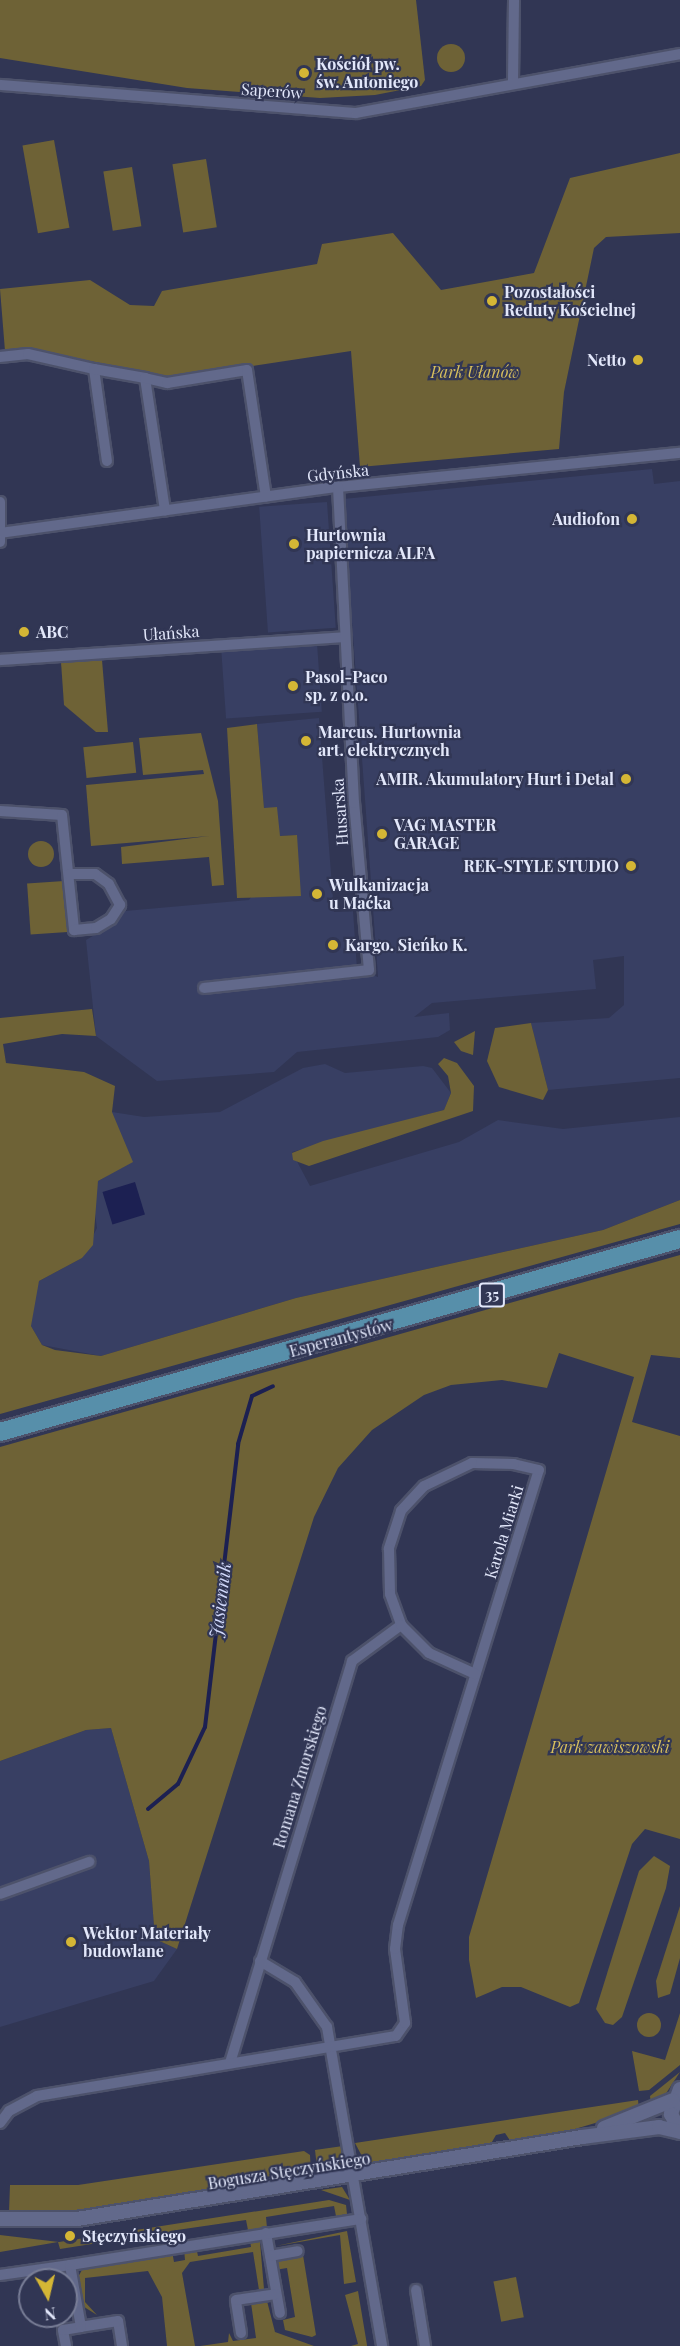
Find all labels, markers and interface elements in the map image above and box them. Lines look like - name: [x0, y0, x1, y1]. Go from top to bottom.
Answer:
- place label: Kościół pw. św. Antoniego: [316, 54, 419, 92]
- marker: Kościół pw. św. Antoniego: [297, 66, 311, 80]
- street label: Saperów: [241, 79, 303, 103]
- place label: Pozostałości Reduty Kościelnej: [504, 282, 636, 320]
- marker: Pozostałości Reduty Kościelnej: [485, 294, 499, 308]
- place label: Netto: [587, 350, 626, 370]
- marker: Netto: [631, 353, 645, 367]
- park label: Park Ułanów: [431, 362, 519, 382]
- street label: Gdyńska: [306, 460, 370, 486]
- place label: Audiofon: [552, 509, 620, 529]
- marker: Audiofon: [625, 512, 639, 526]
- place label: Hurtownia papiernicza ALFA: [306, 525, 436, 563]
- marker: Hurtownia papiernicza ALFA: [287, 537, 301, 551]
- street label: Ułańska: [142, 621, 200, 645]
- place label: ABC: [36, 622, 68, 642]
- marker: ABC: [17, 625, 31, 639]
- place label: Pasol-Paco sp. z o.o.: [305, 667, 388, 705]
- marker: Pasol-Paco sp. z o.o.: [286, 679, 300, 693]
- place label: Marcus. Hurtownia art. elektrycznych: [318, 722, 461, 760]
- marker: Marcus. Hurtownia art. elektrycznych: [299, 734, 313, 748]
- place label: AMIR. Akumulatory Hurt i Detal: [375, 769, 614, 789]
- marker: AMIR. Akumulatory Hurt i Detal: [619, 772, 633, 786]
- street label: Husarska: [328, 778, 352, 846]
- place label: VAG MASTER GARAGE: [394, 815, 496, 853]
- marker: VAG MASTER GARAGE: [375, 827, 389, 841]
- place label: REK-STYLE STUDIO: [463, 856, 619, 876]
- marker: REK-STYLE STUDIO: [624, 859, 638, 873]
- place label: Wulkanizacja u Maćka: [329, 875, 429, 913]
- marker: Wulkanizacja u Maćka: [310, 887, 324, 901]
- place label: Kargo. Sieńko K.: [345, 935, 468, 955]
- marker: Kargo. Sieńko K.: [326, 938, 340, 952]
- road number: 35: [478, 1283, 506, 1307]
- street label: Esperantystów: [287, 1315, 395, 1361]
- street label: Karola Miarki: [481, 1483, 527, 1581]
- water label: Jasiennik: [205, 1561, 235, 1639]
- street label: Romana Zmorskiego: [269, 1703, 331, 1851]
- park label: Park zawiszowski: [550, 1737, 670, 1757]
- place label: Wektor Materiały budowlane: [83, 1923, 211, 1961]
- marker: Wektor Materiały budowlane: [64, 1935, 78, 1949]
- street label: Bogusza Stęczyńskiego: [206, 2149, 372, 2193]
- place label: Stęczyńskiego: [82, 2226, 186, 2246]
- marker: Stęczyńskiego: [63, 2229, 77, 2243]
- north arrow: [18, 2268, 78, 2328]
- text: N: [43, 2303, 57, 2326]

